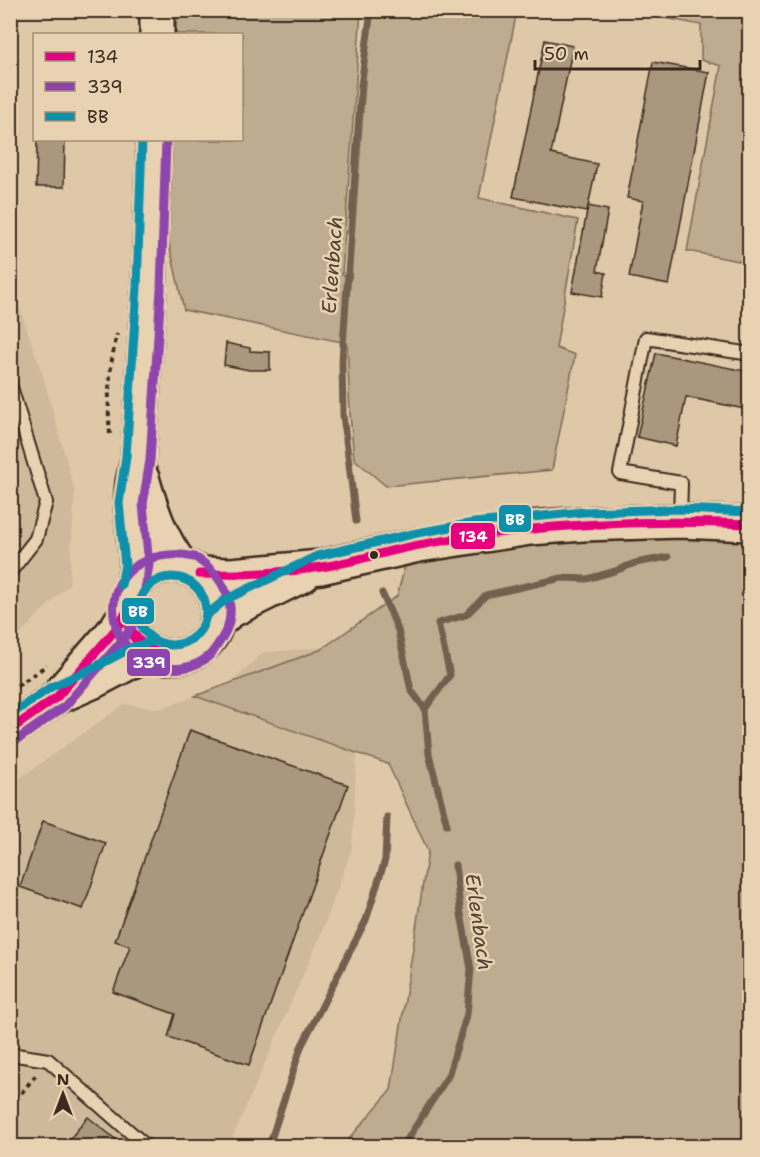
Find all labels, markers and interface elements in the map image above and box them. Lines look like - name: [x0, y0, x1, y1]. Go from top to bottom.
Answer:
- legend: [33, 33, 243, 141]
- scale bar: [535, 33, 700, 71]
- text: 50 m: [544, 42, 589, 66]
- text: 134: [87, 45, 118, 69]
- text: 339: [87, 75, 123, 99]
- text: BB: [87, 105, 109, 129]
- water label: Erlenbach: [316, 215, 348, 315]
- line badge: BB: [498, 504, 532, 533]
- text: BB: [505, 509, 525, 530]
- line badge: 134: [450, 522, 496, 550]
- text: 134: [458, 526, 488, 547]
- unlabelled marker: [368, 549, 380, 561]
- line badge: BB: [121, 597, 155, 625]
- text: BB: [128, 601, 148, 622]
- line badge: 339: [126, 648, 171, 677]
- text: 339: [133, 652, 165, 673]
- water label: Erlenbach: [459, 872, 499, 972]
- north arrow: [33, 1064, 93, 1124]
- text: N: [57, 1069, 69, 1090]

